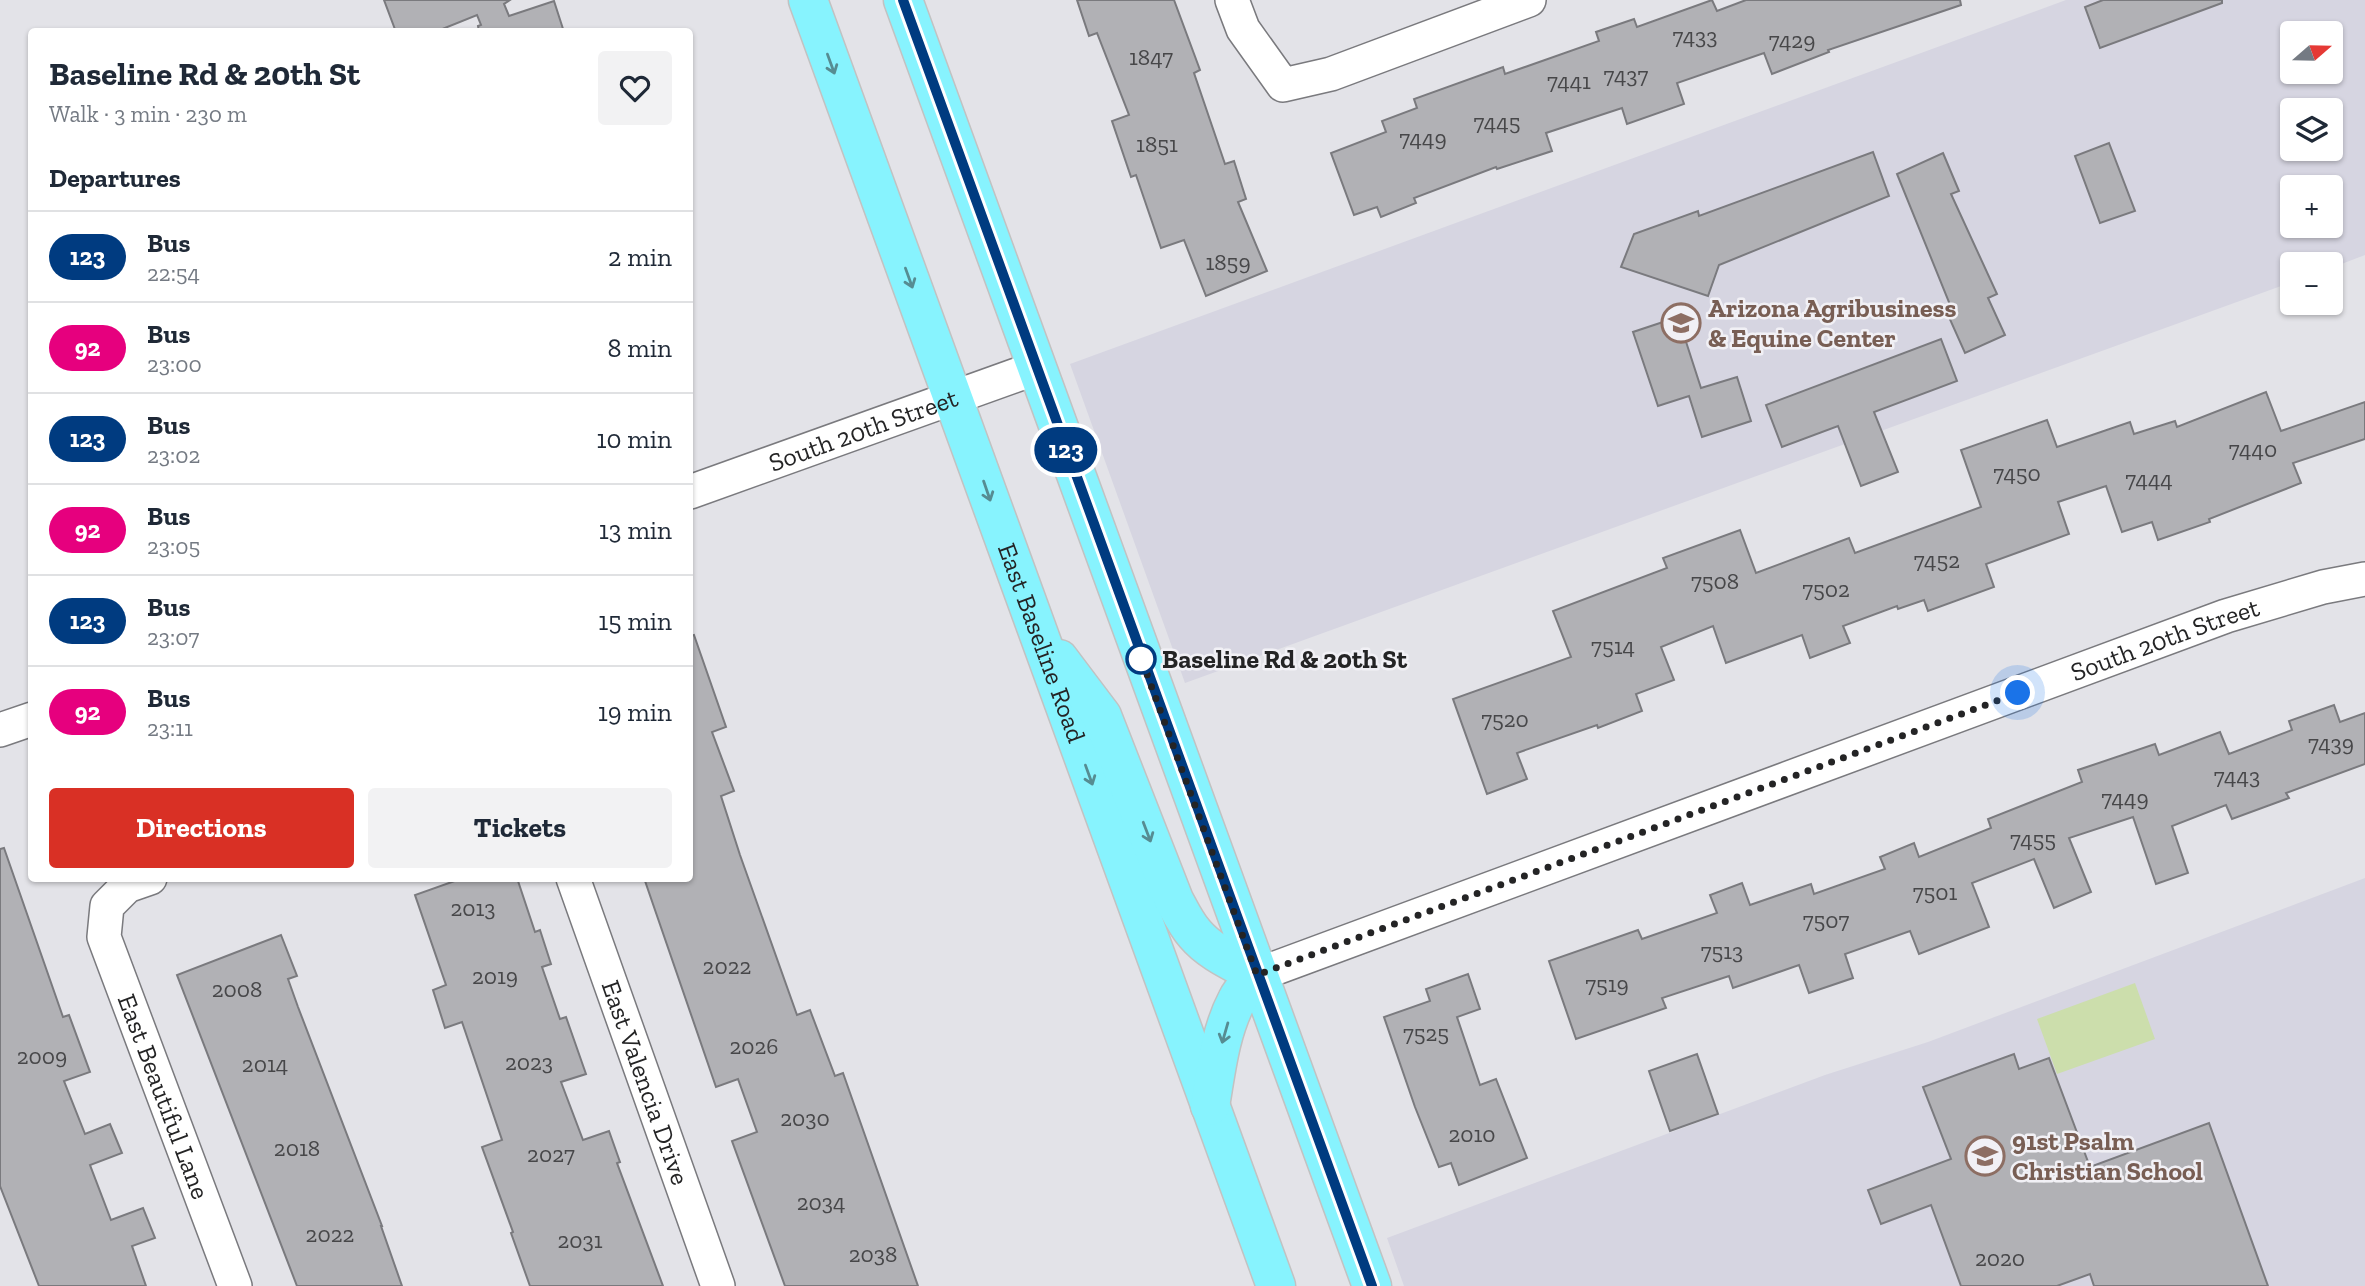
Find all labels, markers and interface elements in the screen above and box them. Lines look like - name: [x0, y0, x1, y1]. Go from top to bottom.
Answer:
- north arrow: [2280, 21, 2343, 84]
- map controls: [2280, 21, 2343, 315]
- house number: 7433: [1672, 22, 1718, 50]
- house number: 7429: [1769, 26, 1815, 54]
- house number: 1847: [1129, 43, 1173, 71]
- button: heart: [598, 51, 672, 125]
- one-way arrow: [826, 53, 838, 75]
- text: Baseline Rd & 20th St: [49, 54, 360, 93]
- house number: 7437: [1604, 61, 1649, 89]
- house number: 7441: [1547, 67, 1591, 95]
- button: layers: [2280, 98, 2343, 161]
- text: Walk · 3 min · 230 m: [49, 100, 247, 128]
- house number: 7445: [1474, 108, 1520, 136]
- house number: 7449: [1399, 124, 1447, 152]
- house number: 1851: [1136, 130, 1178, 158]
- text: Departures: [49, 162, 181, 194]
- button: +: [2280, 175, 2343, 238]
- text: Bus: [147, 227, 190, 259]
- text: 2 min: [608, 241, 672, 273]
- text: 123: [70, 242, 105, 271]
- house number: 1859: [1205, 248, 1251, 276]
- button: −: [2280, 252, 2343, 315]
- text: 22:54: [147, 259, 200, 287]
- one-way arrow: [904, 266, 916, 288]
- place label: Arizona Agribusiness & Equine Center: [1708, 292, 1957, 354]
- school or university icon: Arizona Agribusiness & Equine Center: [1660, 302, 1702, 344]
- text: Bus: [147, 318, 190, 350]
- text: 8 min: [607, 332, 672, 364]
- text: 92: [75, 333, 100, 362]
- text: 23:00: [147, 350, 202, 378]
- street label: South 20th Street: [764, 381, 962, 478]
- text: Bus: [147, 409, 190, 441]
- text: 10 min: [596, 423, 672, 455]
- text: 123: [70, 424, 105, 453]
- line badge: 123: [1026, 427, 1106, 473]
- text: 123: [1048, 435, 1084, 464]
- house number: 7440: [2229, 435, 2277, 463]
- text: 23:02: [147, 441, 200, 469]
- house number: 7450: [1993, 459, 2041, 487]
- house number: 7444: [2125, 465, 2173, 493]
- one-way arrow: [982, 480, 994, 502]
- text: Bus: [147, 500, 190, 532]
- text: 13 min: [599, 514, 672, 546]
- text: 92: [75, 515, 100, 544]
- text: 23:05: [147, 532, 200, 560]
- street label: East Baseline Road: [991, 539, 1093, 747]
- house number: 7452: [1914, 546, 1960, 574]
- house number: 7508: [1691, 567, 1739, 595]
- house number: 7502: [1802, 575, 1850, 603]
- text: Bus: [147, 591, 190, 623]
- street label: South 20th Street: [2066, 591, 2263, 688]
- text: 15 min: [598, 605, 672, 637]
- text: 123: [70, 606, 105, 635]
- text: 23:07: [147, 623, 199, 651]
- house number: 7514: [1591, 632, 1635, 660]
- place label: Baseline Rd & 20th St: [1162, 643, 1408, 675]
- marker: Baseline Rd & 20th St: [1126, 644, 1156, 674]
- your location: [2000, 675, 2035, 710]
- text: Bus: [147, 682, 190, 714]
- text: 19 min: [598, 696, 672, 728]
- text: 92: [75, 697, 100, 726]
- house number: 7520: [1481, 705, 1529, 733]
- text: 23:11: [147, 714, 193, 742]
- house number: 7439: [2308, 729, 2354, 757]
- house number: 7443: [2214, 762, 2260, 790]
- one-way arrow: [1083, 763, 1096, 785]
- house number: 7449: [2101, 784, 2149, 812]
- button: Directions: [49, 788, 354, 868]
- button: Tickets: [368, 788, 672, 868]
- one-way arrow: [1142, 820, 1155, 842]
- house number: 7455: [2010, 825, 2056, 853]
- house number: 7501: [1913, 878, 1957, 906]
- house number: 2013: [450, 894, 496, 922]
- house number: 7507: [1803, 906, 1850, 934]
- house number: 7513: [1701, 937, 1743, 965]
- house number: 2022: [703, 952, 751, 980]
- house number: 2019: [472, 962, 518, 990]
- house number: 7519: [1585, 970, 1629, 998]
- house number: 2008: [212, 975, 262, 1003]
- street label: East Valencia Drive: [595, 976, 697, 1189]
- street label: East Beautiful Lane: [111, 989, 217, 1203]
- house number: 7525: [1403, 1019, 1449, 1047]
- one-way arrow: [1218, 1022, 1231, 1044]
- house number: 2026: [729, 1032, 779, 1060]
- house number: 2009: [17, 1042, 67, 1070]
- house number: 2023: [505, 1048, 553, 1076]
- house number: 2014: [242, 1050, 288, 1078]
- house number: 2030: [780, 1104, 830, 1132]
- house number: 2010: [1448, 1120, 1496, 1148]
- place label: 91st Psalm Christian School: [2012, 1125, 2203, 1187]
- house number: 2018: [274, 1134, 320, 1162]
- school or university icon: 91st Psalm Christian School: [1964, 1135, 2006, 1177]
- house number: 2027: [527, 1140, 575, 1168]
- house number: 2034: [797, 1188, 845, 1216]
- house number: 2022: [306, 1220, 354, 1248]
- house number: 2031: [557, 1226, 603, 1254]
- house number: 2038: [849, 1240, 897, 1268]
- house number: 2020: [1975, 1244, 2025, 1272]

